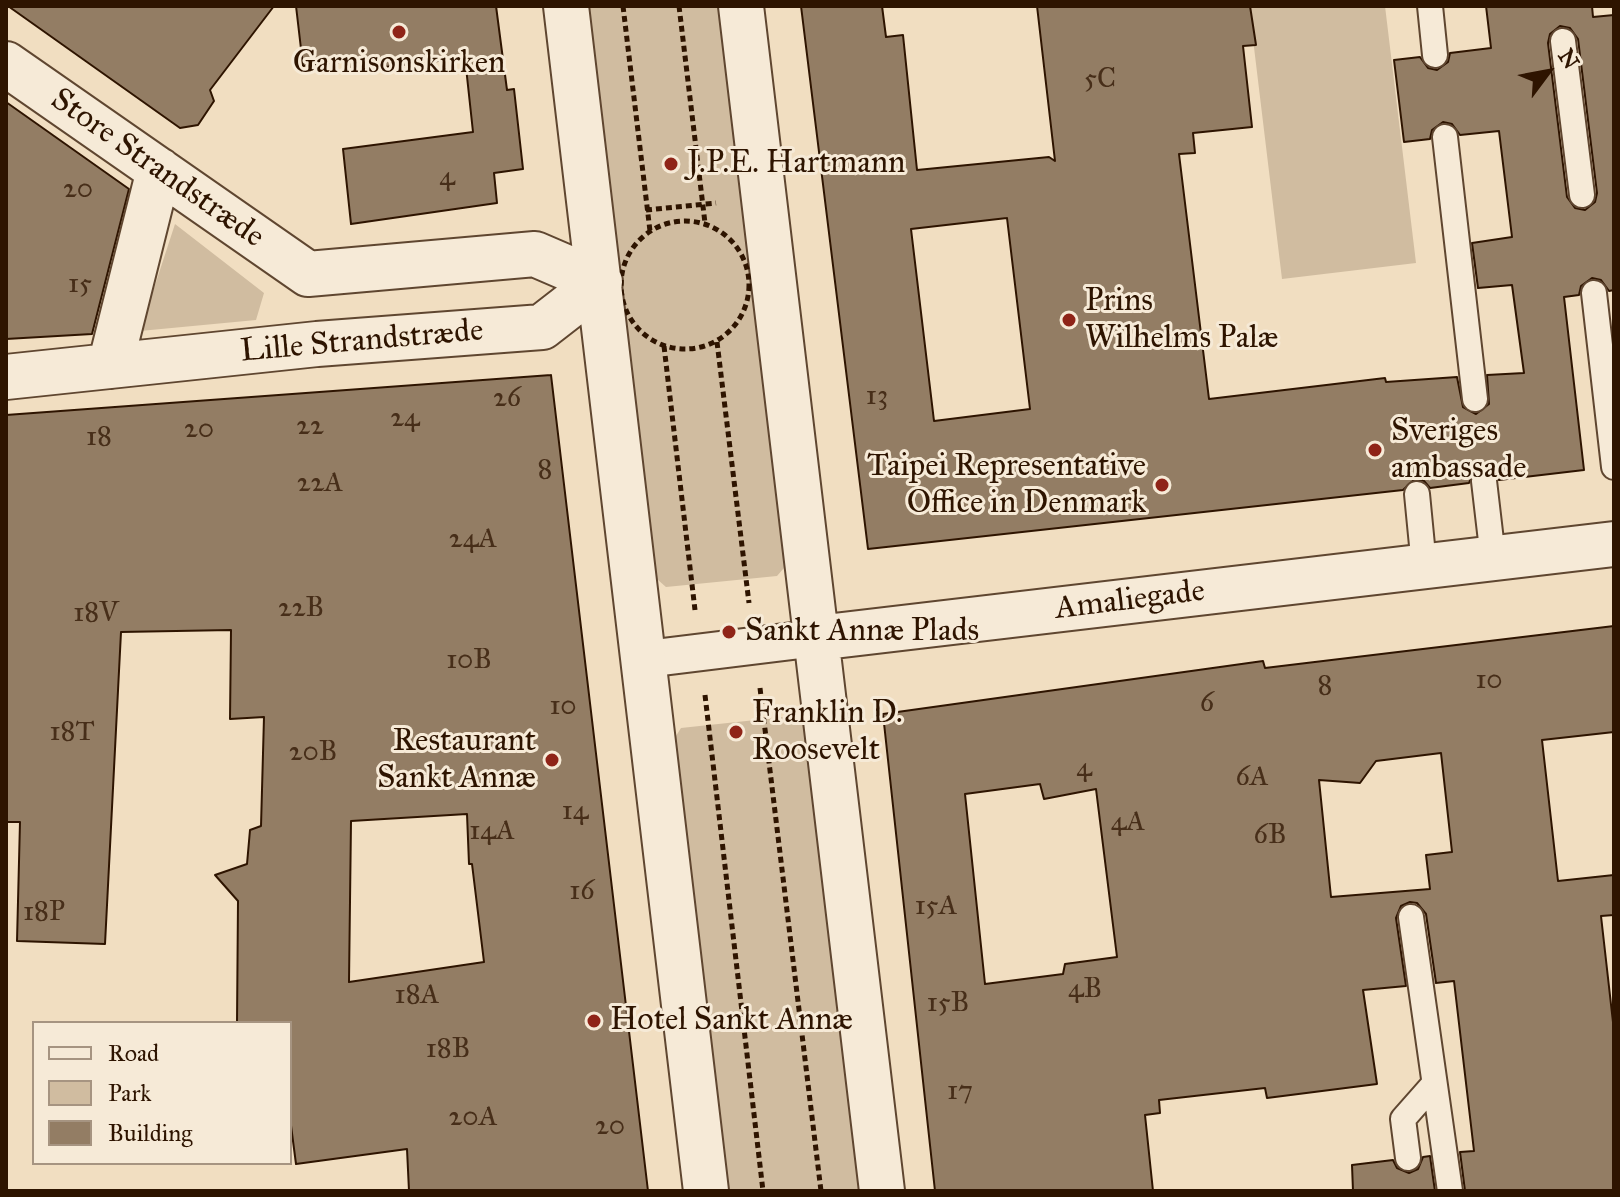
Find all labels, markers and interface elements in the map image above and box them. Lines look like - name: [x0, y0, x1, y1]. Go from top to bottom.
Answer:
- marker: Garnisonskirken: [390, 23, 408, 41]
- north arrow: [1508, 32, 1588, 112]
- text: N: [1552, 44, 1585, 74]
- place label: Garnisonskirken: [293, 45, 505, 83]
- house number: 5C: [1084, 63, 1116, 97]
- street label: Store Strandstræde: [43, 81, 271, 257]
- place label: J.P.E. Hartmann: [687, 145, 905, 183]
- marker: J.P.E. Hartmann: [662, 155, 680, 173]
- house number: 4: [439, 161, 455, 195]
- house number: 20: [63, 173, 93, 207]
- house number: 15: [68, 268, 92, 302]
- place label: Prins Wilhelms Palæ: [1085, 283, 1279, 358]
- marker: Prins Wilhelms Palæ: [1060, 311, 1078, 329]
- street label: Lille Strandstræde: [239, 312, 485, 372]
- house number: 13: [866, 380, 888, 414]
- house number: 26: [493, 382, 521, 416]
- house number: 24: [390, 402, 420, 436]
- house number: 22: [296, 410, 324, 444]
- house number: 20: [184, 413, 214, 447]
- place label: Sveriges ambassade: [1391, 413, 1527, 488]
- house number: 18: [86, 421, 112, 455]
- marker: Sveriges ambassade: [1366, 441, 1384, 459]
- place label: Taipei Representative Office in Denmark: [867, 448, 1146, 523]
- house number: 8: [538, 454, 552, 488]
- house number: 22A: [297, 467, 343, 501]
- marker: Taipei Representative Office in Denmark: [1153, 476, 1171, 494]
- house number: 24A: [449, 523, 497, 557]
- street label: Amaliegade: [1053, 573, 1207, 629]
- house number: 22B: [278, 592, 324, 626]
- house number: 18V: [73, 597, 119, 631]
- place label: Sankt Annæ Plads: [745, 613, 979, 651]
- marker: Sankt Annæ Plads: [720, 623, 738, 641]
- house number: 10B: [446, 644, 492, 678]
- house number: 10: [1475, 664, 1503, 698]
- house number: 8: [1318, 670, 1332, 704]
- house number: 6: [1200, 687, 1214, 721]
- house number: 10: [549, 690, 577, 724]
- place label: Franklin D. Roosevelt: [752, 695, 903, 770]
- house number: 18T: [49, 716, 95, 750]
- place label: Restaurant Sankt Annæ: [377, 723, 536, 798]
- marker: Franklin D. Roosevelt: [727, 723, 745, 741]
- house number: 20B: [289, 736, 337, 770]
- marker: Restaurant Sankt Annæ: [543, 751, 561, 769]
- house number: 4: [1076, 752, 1092, 786]
- house number: 6A: [1235, 761, 1269, 795]
- house number: 14: [562, 795, 588, 829]
- house number: 4A: [1111, 806, 1145, 840]
- house number: 14A: [469, 815, 515, 849]
- house number: 6B: [1254, 819, 1286, 853]
- house number: 16: [569, 875, 595, 909]
- house number: 15A: [915, 890, 957, 924]
- house number: 18P: [23, 896, 65, 930]
- house number: 4B: [1068, 973, 1102, 1007]
- house number: 18A: [395, 979, 439, 1013]
- house number: 15B: [927, 987, 969, 1021]
- place label: Hotel Sankt Annæ: [610, 1002, 853, 1040]
- marker: Hotel Sankt Annæ: [585, 1012, 603, 1030]
- legend: [32, 1021, 292, 1165]
- house number: 18B: [426, 1033, 470, 1067]
- text: Road: [108, 1038, 159, 1068]
- house number: 17: [947, 1075, 973, 1109]
- text: Park: [108, 1078, 151, 1108]
- house number: 20A: [449, 1101, 497, 1135]
- house number: 20: [595, 1110, 625, 1144]
- text: Building: [108, 1118, 193, 1148]

